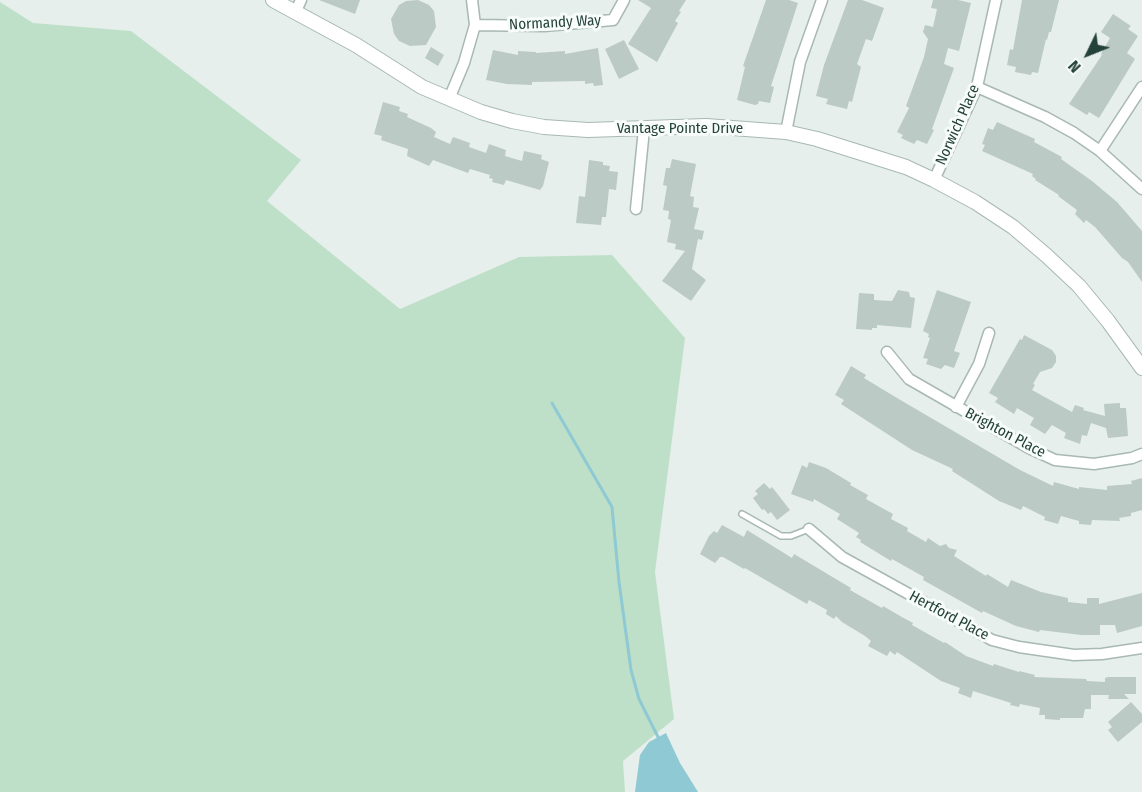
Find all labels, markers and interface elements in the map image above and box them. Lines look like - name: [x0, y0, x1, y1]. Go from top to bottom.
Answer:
- street label: Normandy Way: [509, 12, 601, 34]
- north arrow: [1058, 24, 1118, 84]
- text: N: [1064, 57, 1085, 77]
- street label: Norwich Place: [932, 82, 984, 168]
- street label: Vantage Pointe Drive: [617, 120, 743, 138]
- street label: Brighton Place: [962, 404, 1048, 462]
- street label: Hertford Place: [906, 587, 992, 645]

